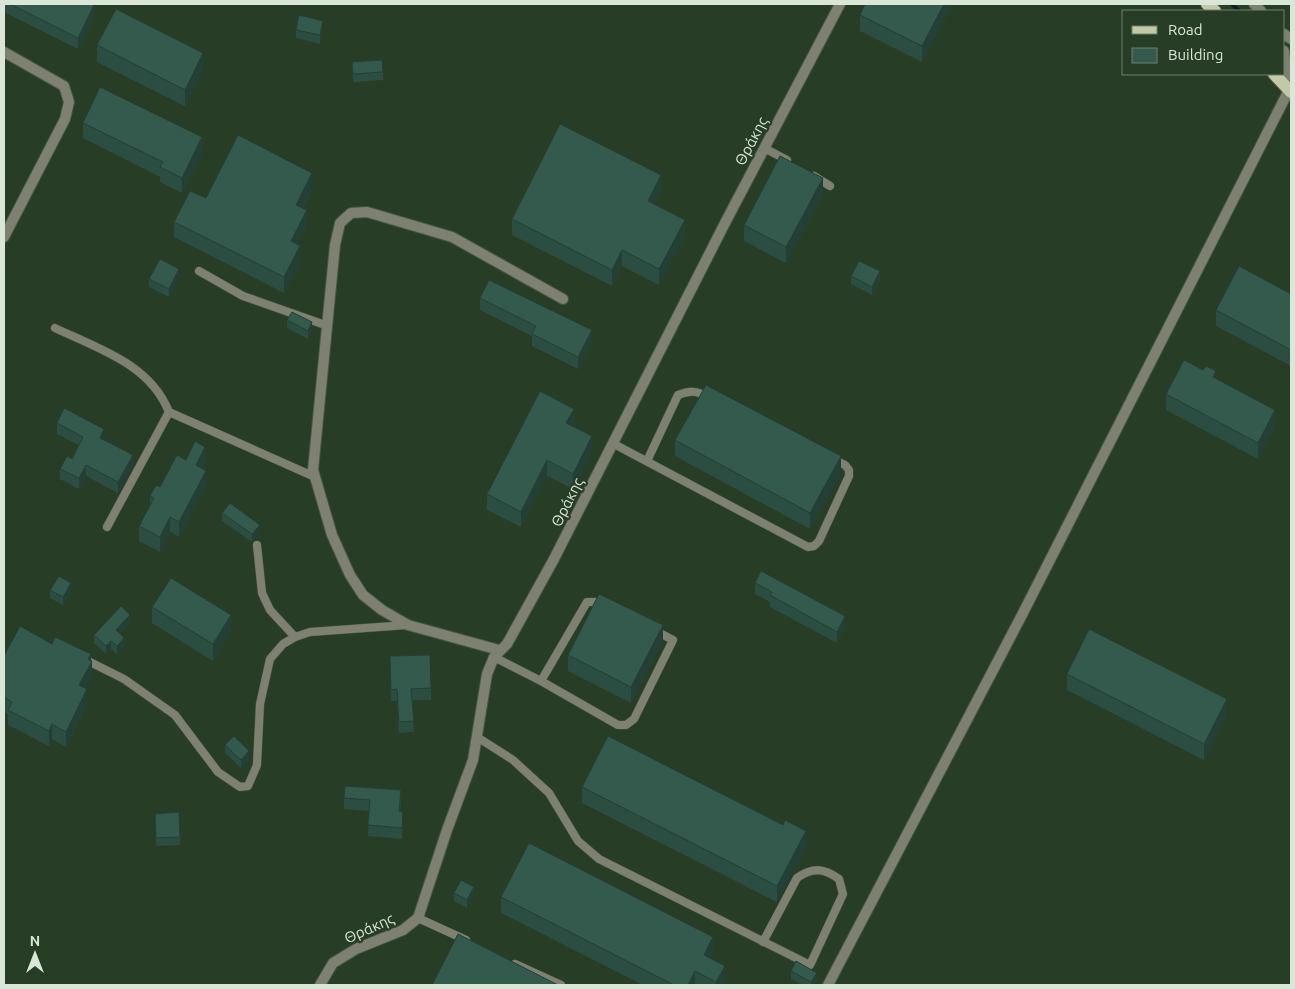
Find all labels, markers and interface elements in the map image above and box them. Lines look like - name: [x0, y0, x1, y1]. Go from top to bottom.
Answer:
- legend: [1122, 10, 1285, 75]
- text: Road: [1168, 21, 1203, 38]
- text: Building: [1168, 46, 1223, 63]
- street label: Θράκης: [731, 114, 771, 168]
- street label: Θράκης: [547, 475, 587, 529]
- street label: Θράκης: [342, 909, 397, 946]
- north arrow: [10, 929, 60, 979]
- text: N: [30, 933, 40, 949]

